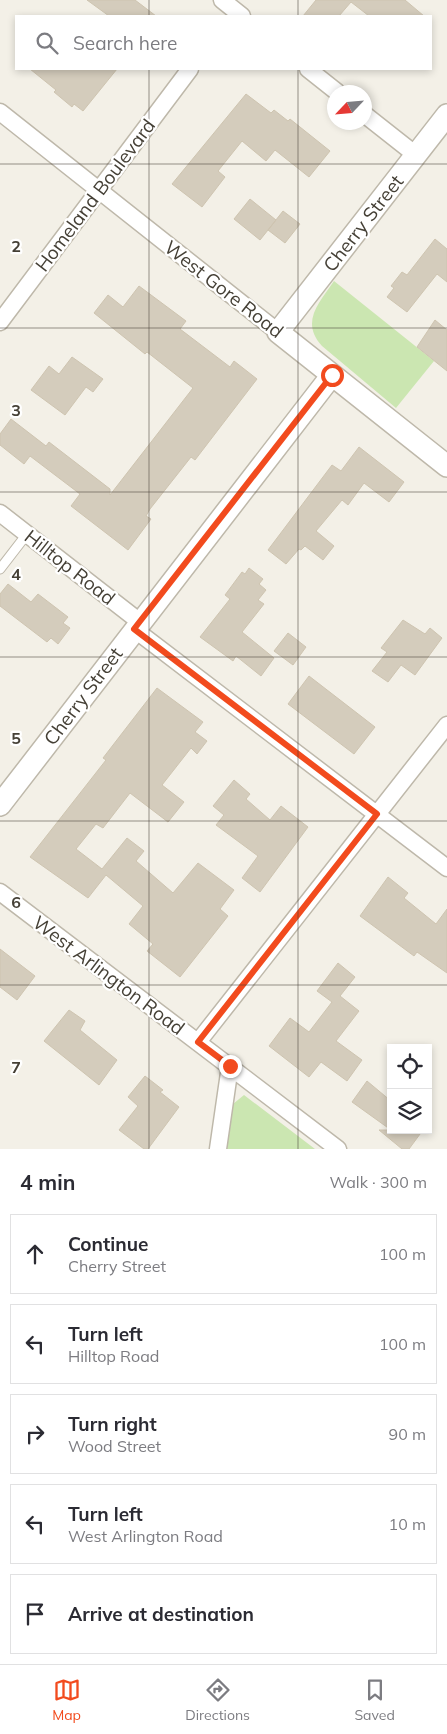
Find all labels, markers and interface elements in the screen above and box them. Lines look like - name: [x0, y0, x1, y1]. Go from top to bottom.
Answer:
- search box: [15, 15, 432, 70]
- icon: search: [33, 29, 61, 57]
- text: Search here: [73, 31, 177, 55]
- north arrow: [327, 85, 372, 130]
- street label: Homeland Boulevard: [30, 114, 160, 276]
- street label: Cherry Street: [318, 169, 409, 276]
- street label: West Gore Road: [160, 235, 288, 343]
- text: 2: [11, 236, 21, 256]
- route start: [321, 364, 344, 387]
- text: 3: [11, 400, 21, 420]
- street label: Hilltop Road: [20, 524, 120, 610]
- text: 4: [11, 564, 21, 584]
- street label: Cherry Street: [38, 642, 128, 750]
- text: 5: [11, 728, 21, 748]
- text: 6: [11, 892, 21, 912]
- street label: West Arlington Road: [28, 910, 190, 1040]
- map controls: [387, 1044, 432, 1134]
- button: locate: [387, 1044, 432, 1089]
- route end: [219, 1055, 242, 1078]
- text: 7: [11, 1057, 21, 1077]
- button: layers: [387, 1089, 432, 1134]
- text: 4 min: [20, 1169, 75, 1195]
- text: Walk · 300 m: [329, 1172, 427, 1192]
- text: Continue: [68, 1232, 148, 1256]
- icon: ahead: [21, 1240, 49, 1268]
- text: 100 m: [379, 1244, 426, 1264]
- text: Cherry Street: [68, 1256, 166, 1276]
- text: Turn left: [68, 1322, 143, 1346]
- icon: left: [21, 1330, 49, 1358]
- text: 100 m: [379, 1334, 426, 1354]
- text: Hilltop Road: [68, 1346, 159, 1366]
- text: Turn right: [68, 1412, 157, 1436]
- icon: right: [21, 1420, 49, 1448]
- text: 90 m: [389, 1424, 426, 1444]
- text: Wood Street: [68, 1436, 161, 1456]
- text: Turn left: [68, 1502, 143, 1526]
- icon: left: [21, 1510, 49, 1538]
- text: 10 m: [389, 1514, 426, 1534]
- text: West Arlington Road: [68, 1526, 223, 1546]
- icon: arrive: [21, 1600, 49, 1628]
- text: Arrive at destination: [68, 1602, 254, 1626]
- tab: Map: [52, 1676, 81, 1724]
- tab: Directions: [185, 1676, 250, 1724]
- tab: Saved: [354, 1676, 395, 1724]

